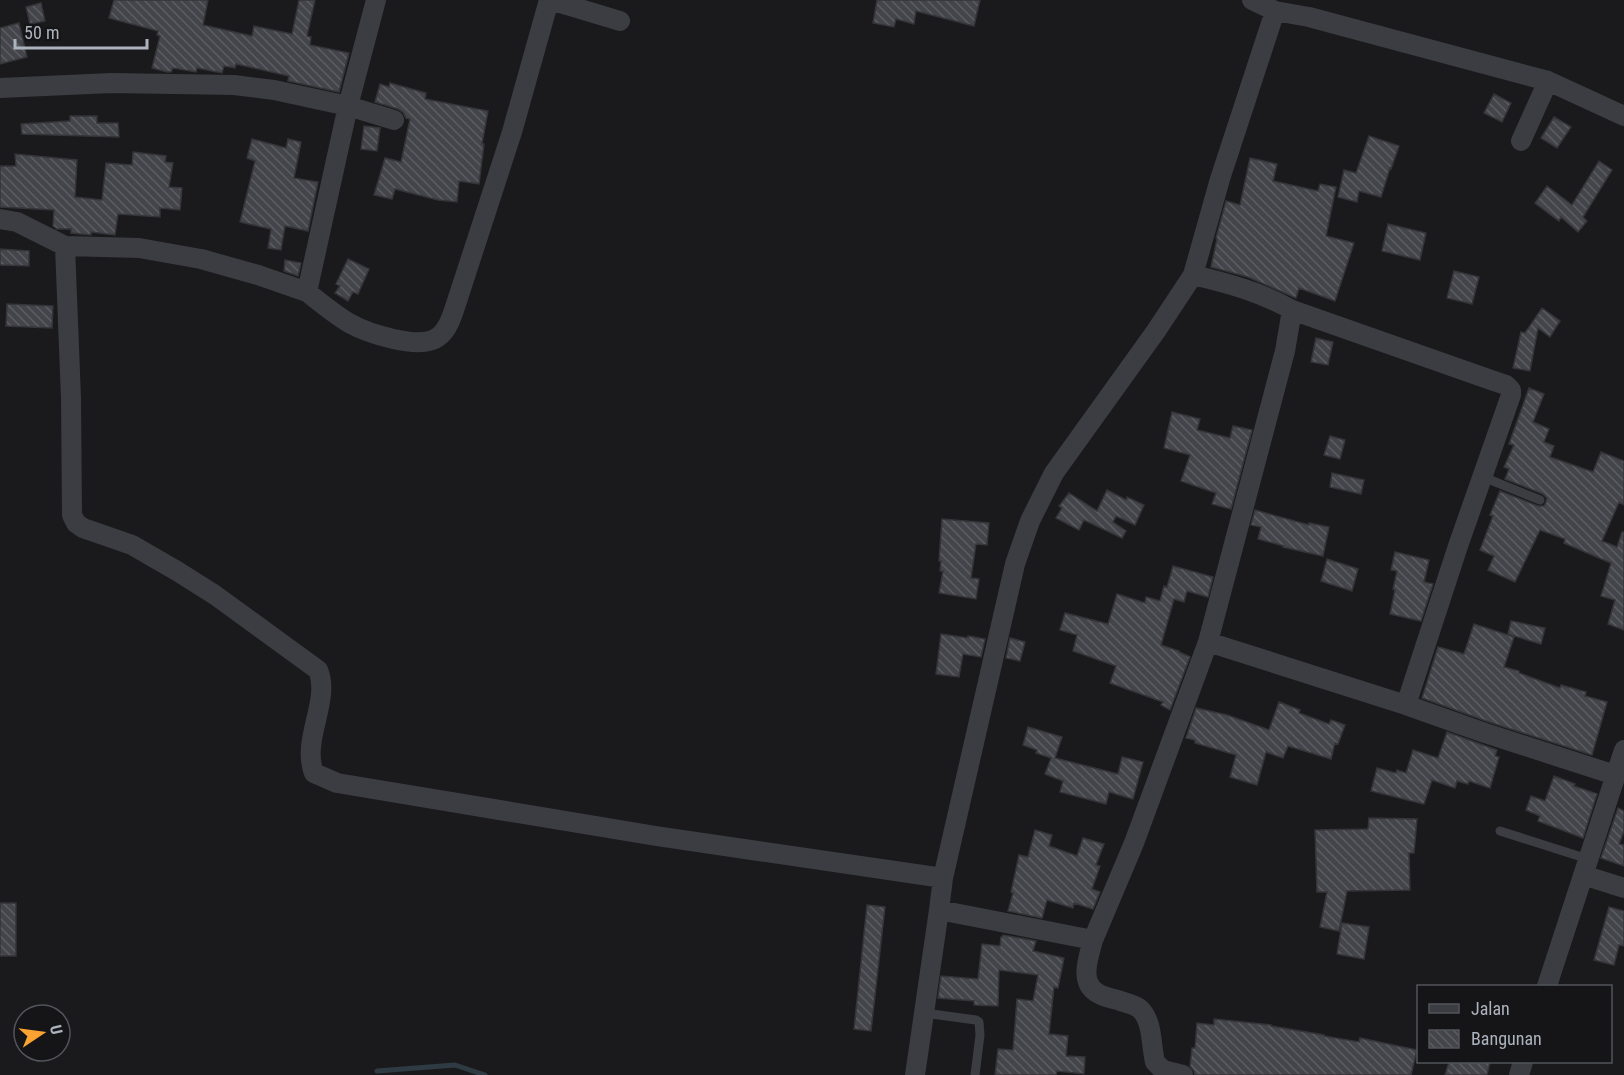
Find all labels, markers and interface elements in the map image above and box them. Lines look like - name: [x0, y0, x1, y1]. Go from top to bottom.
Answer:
- scale bar: [15, 12, 147, 50]
- text: 50 m: [24, 22, 59, 43]
- legend: [1417, 985, 1612, 1063]
- text: Jalan: [1471, 998, 1510, 1019]
- north arrow: [12, 1003, 72, 1063]
- text: U: [46, 1023, 66, 1036]
- text: Bangunan: [1471, 1028, 1542, 1049]

